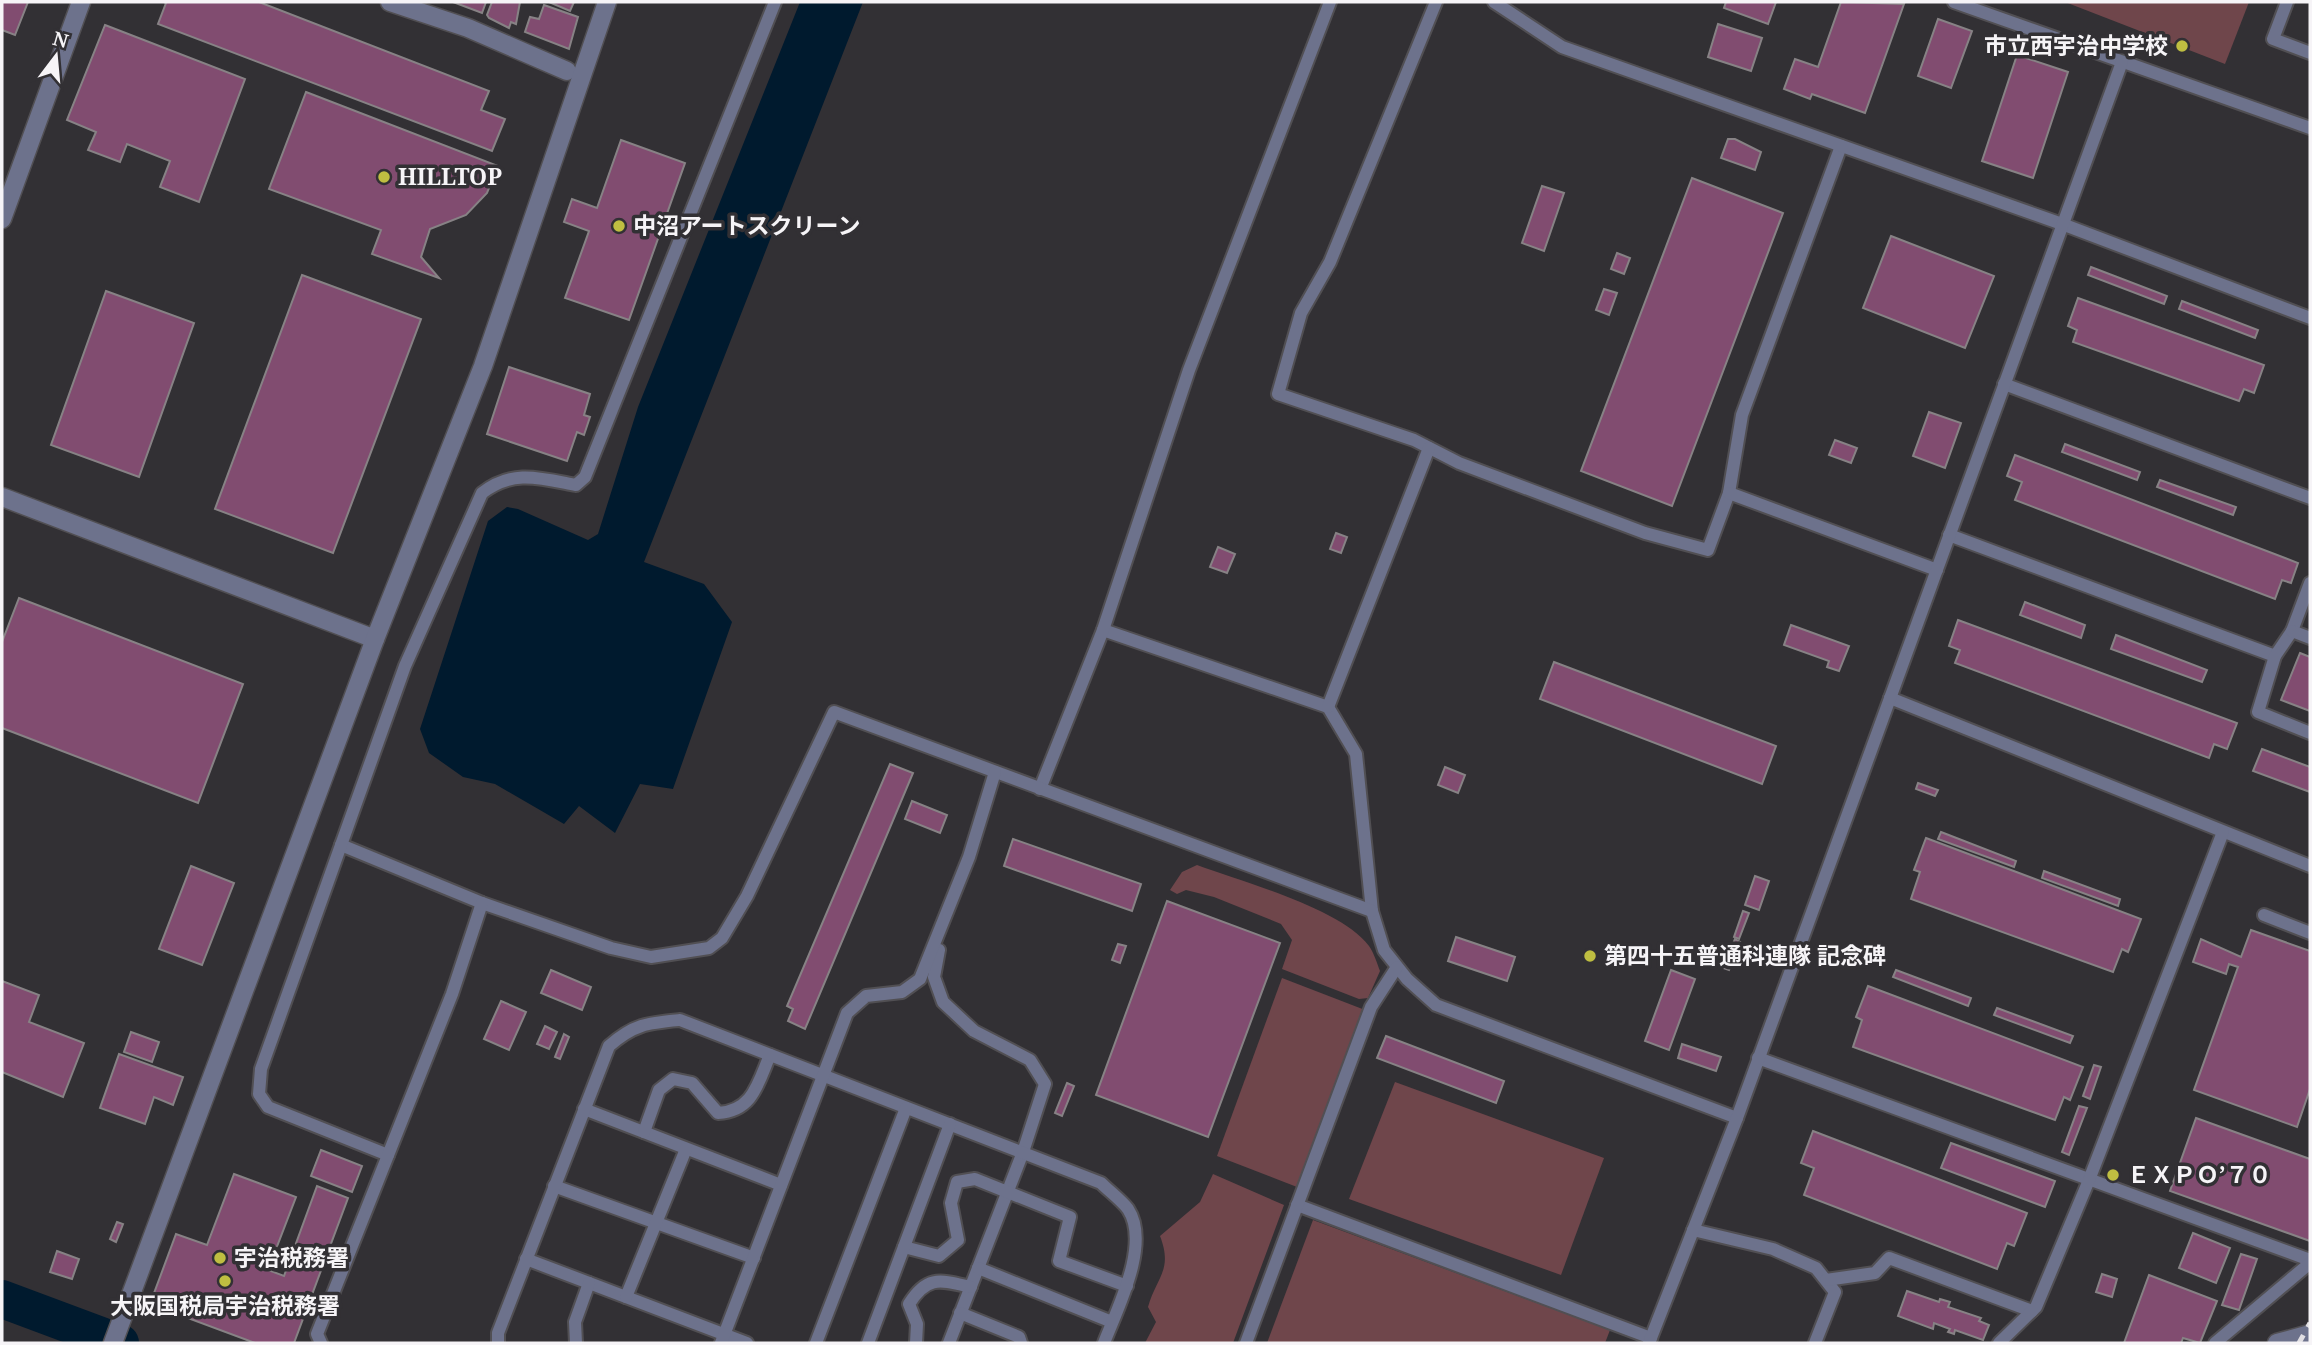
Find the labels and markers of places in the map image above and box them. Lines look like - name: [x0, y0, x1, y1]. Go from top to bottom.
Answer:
- place label: 市立西宇治中学校: [1984, 29, 2168, 61]
- marker: 市立西宇治中学校: [2174, 38, 2190, 54]
- place label: HILLTOP: [398, 160, 502, 192]
- marker: HILLTOP: [376, 169, 392, 185]
- place label: 中沼アートスクリーン: [633, 209, 860, 241]
- marker: 中沼アートスクリーン: [611, 218, 627, 234]
- place label: 第四十五普通科連隊 記念碑: [1604, 939, 1886, 971]
- marker: 第四十五普通科連隊 記念碑: [1582, 948, 1598, 964]
- place label: ＥＸＰＯ’７０: [2127, 1158, 2271, 1190]
- marker: ＥＸＰＯ’７０: [2105, 1167, 2121, 1183]
- place label: 宇治税務署: [234, 1241, 349, 1273]
- marker: 宇治税務署: [212, 1250, 228, 1266]
- marker: 大阪国税局宇治税務署: [217, 1273, 233, 1289]
- place label: 大阪国税局宇治税務署: [110, 1289, 340, 1321]

